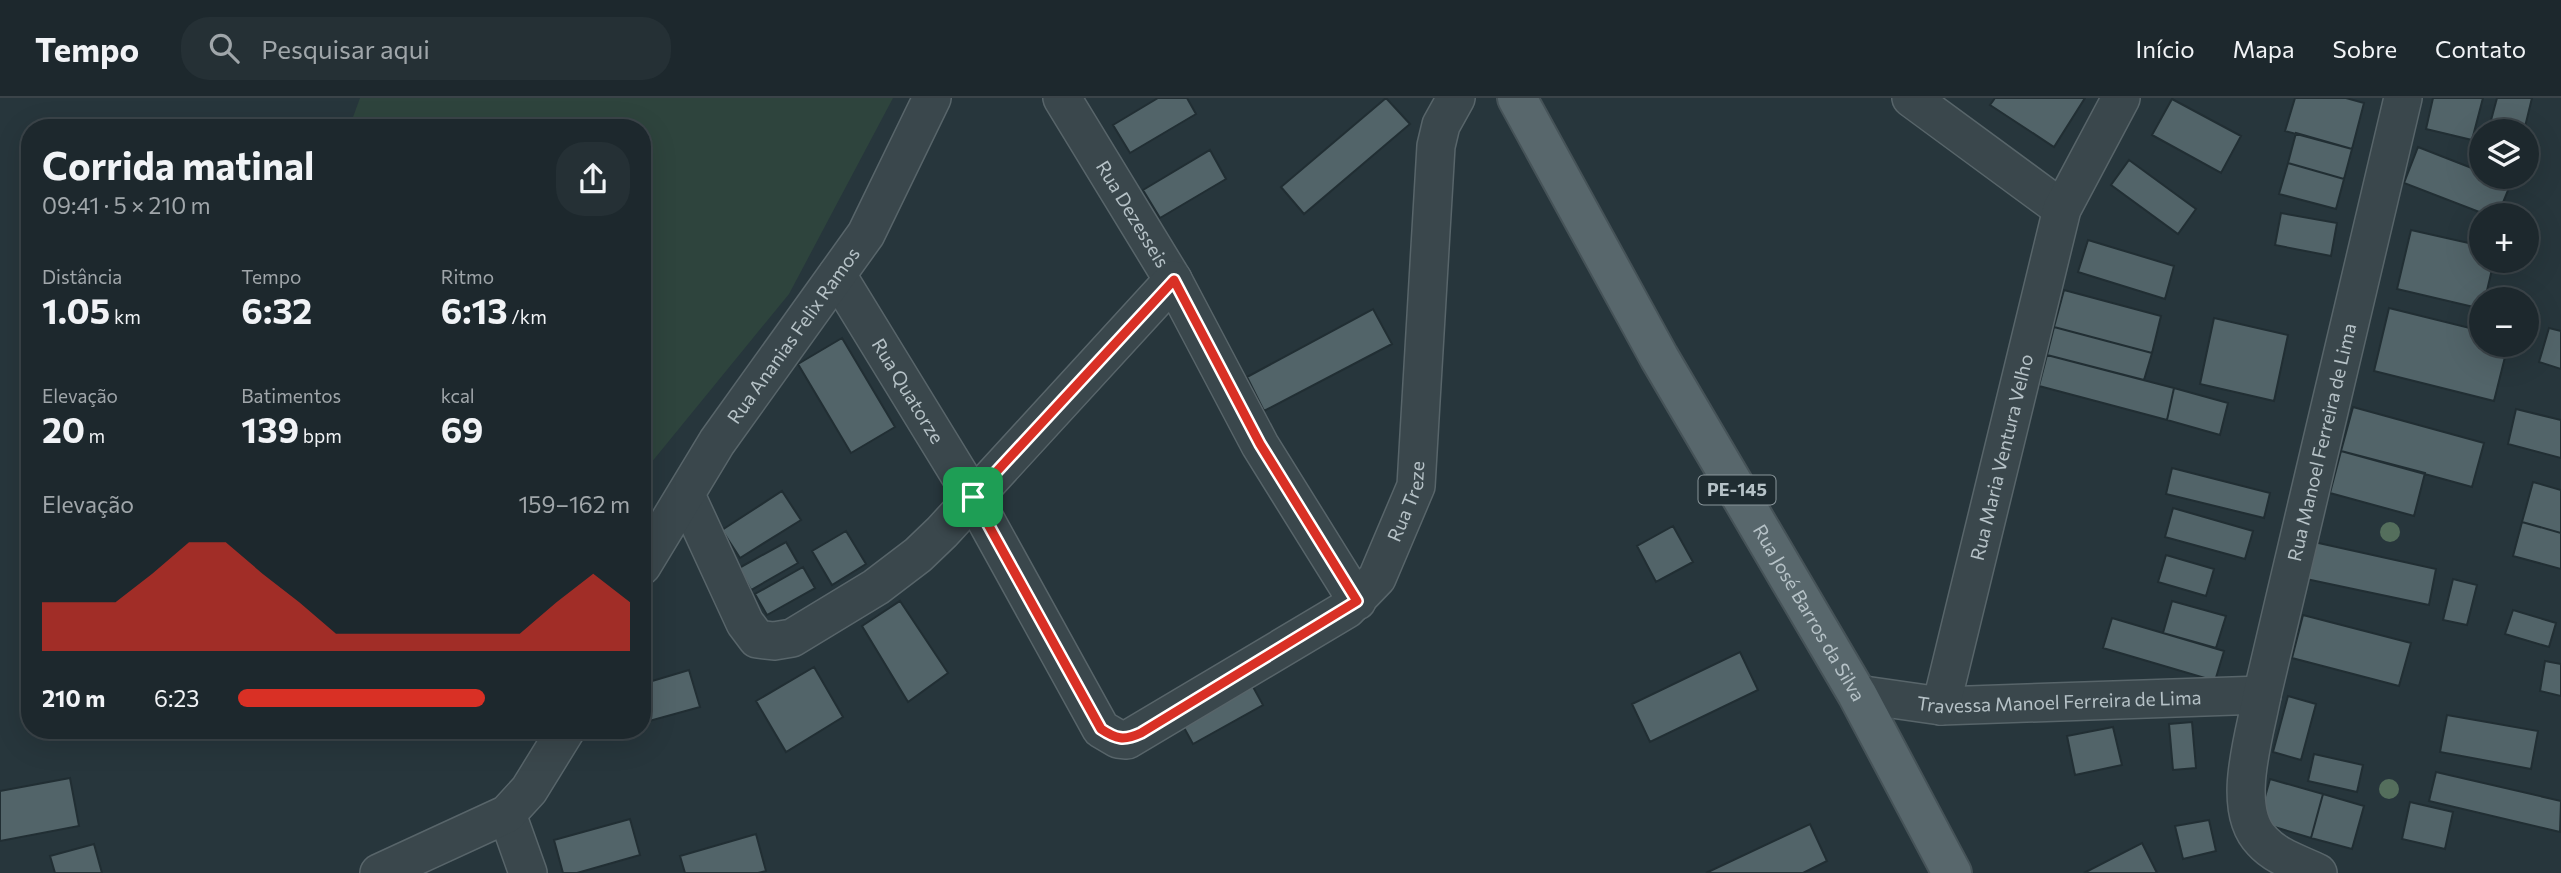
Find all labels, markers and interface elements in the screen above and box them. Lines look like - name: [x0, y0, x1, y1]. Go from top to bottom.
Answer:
- search box: [181, 17, 671, 80]
- text: Tempo: [35, 28, 139, 69]
- icon: search: [205, 29, 243, 67]
- text: Pesquisar aqui: [261, 33, 430, 64]
- text: Início: [2136, 34, 2195, 63]
- text: Mapa: [2233, 34, 2295, 63]
- text: Sobre: [2333, 34, 2397, 63]
- text: Contato: [2435, 34, 2526, 63]
- map controls: [2469, 119, 2539, 357]
- button: layers: [2469, 119, 2539, 189]
- text: Corrida matinal: [42, 141, 314, 188]
- button: share: [556, 142, 630, 216]
- street label: Rua Dezesseis: [1092, 156, 1175, 272]
- text: 09:41 · 5 × 210 m: [42, 191, 211, 219]
- button: +: [2469, 203, 2539, 273]
- street label: Rua Ananias Felix Ramos: [722, 242, 864, 428]
- text: Distância: [42, 265, 122, 288]
- text: Tempo: [241, 265, 301, 288]
- text: Ritmo: [441, 265, 494, 288]
- button: −: [2469, 287, 2539, 357]
- text: 1.05: [42, 288, 110, 331]
- text: 6:32: [241, 288, 312, 331]
- text: 6:13: [441, 288, 508, 331]
- text: km: [110, 305, 141, 328]
- text: /km: [508, 305, 547, 328]
- street label: Rua Manoel Ferreira de Lima: [2282, 321, 2360, 563]
- street label: Rua Quatorze: [868, 334, 949, 447]
- street label: Rua Maria Ventura Velho: [1965, 352, 2037, 563]
- text: Elevação: [42, 384, 118, 407]
- text: Batimentos: [241, 384, 341, 407]
- text: kcal: [441, 384, 475, 407]
- text: 20: [42, 407, 85, 450]
- text: 139: [241, 407, 299, 450]
- text: 69: [441, 407, 483, 450]
- text: m: [85, 424, 105, 447]
- text: bpm: [299, 424, 342, 447]
- street label: Rua Treze: [1382, 460, 1428, 545]
- pin: [943, 467, 1003, 527]
- road number: PE-145: [1698, 476, 1776, 504]
- icon: arrive: [954, 478, 992, 516]
- text: Elevação: [42, 490, 134, 518]
- text: 159–162 m: [518, 490, 630, 518]
- street label: Rua José Barros da Silva: [1749, 520, 1871, 705]
- text: 210 m: [42, 684, 105, 712]
- text: 6:23: [154, 684, 199, 712]
- street label: Travessa Manoel Ferreira de Lima: [1915, 685, 2202, 717]

